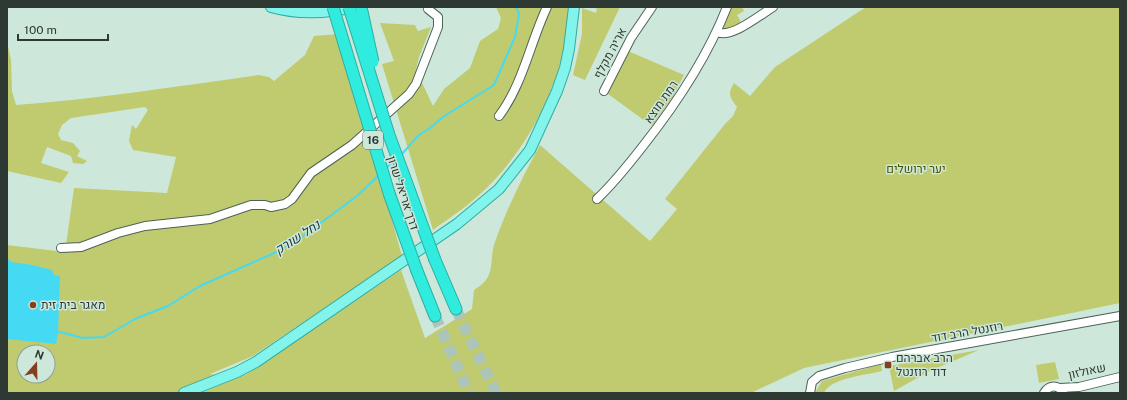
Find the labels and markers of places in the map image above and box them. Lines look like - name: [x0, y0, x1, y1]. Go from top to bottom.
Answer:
- place label: מאגר בית זית: [41, 298, 105, 312]
- marker: מאגר בית זית: [28, 300, 38, 310]
- place label: הרב אברהם דוד רוזנטל: [896, 351, 953, 379]
- marker: הרב אברהם דוד רוזנטל: [883, 360, 893, 370]

